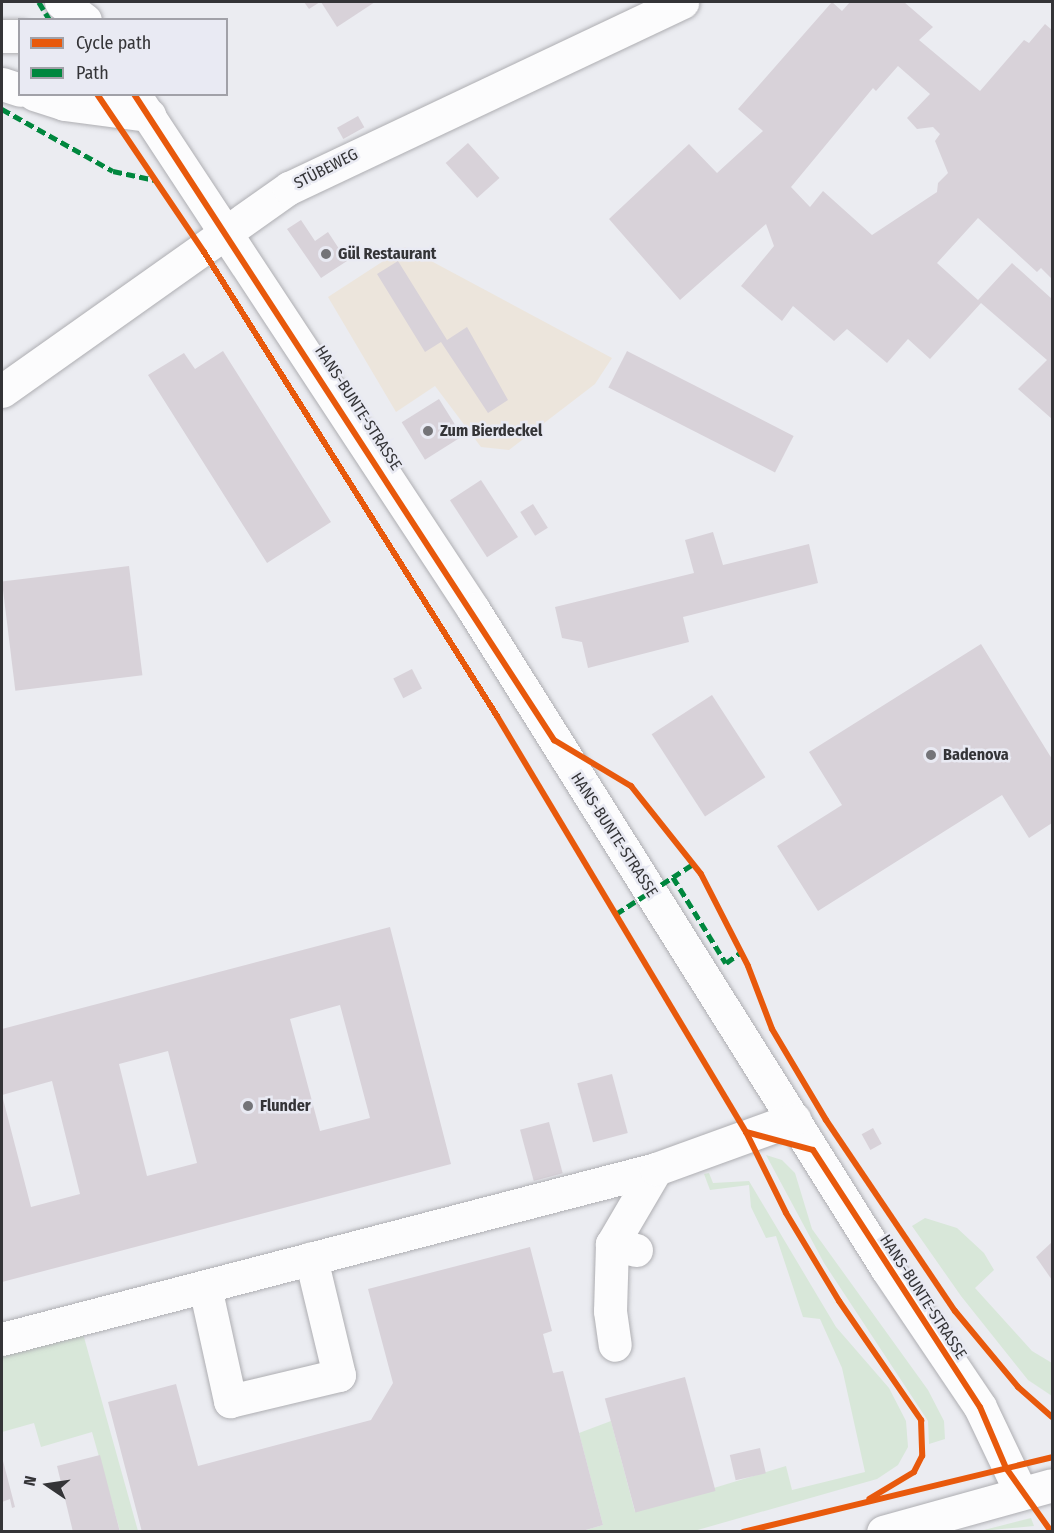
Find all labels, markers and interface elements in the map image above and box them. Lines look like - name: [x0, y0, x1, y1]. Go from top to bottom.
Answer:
- legend: [18, 18, 228, 96]
- text: Cycle path: [76, 32, 151, 54]
- text: Path: [76, 62, 109, 84]
- street label: STÜBEWEG: [291, 145, 361, 193]
- place label: Gül Restaurant: [338, 244, 436, 264]
- marker: Gül Restaurant: [319, 247, 333, 261]
- street label: HANS-BUNTE-STRASSE: [311, 342, 405, 474]
- place label: Zum Bierdeckel: [440, 421, 542, 441]
- marker: Zum Bierdeckel: [421, 424, 435, 438]
- place label: Badenova: [943, 745, 1009, 765]
- marker: Badenova: [924, 748, 938, 762]
- street label: HANS-BUNTE-STRASSE: [567, 769, 661, 901]
- place label: Flunder: [260, 1096, 311, 1116]
- marker: Flunder: [241, 1099, 255, 1113]
- street label: HANS-BUNTE-STRASSE: [876, 1231, 970, 1363]
- north arrow: [18, 1455, 78, 1515]
- text: N: [20, 1474, 40, 1488]

